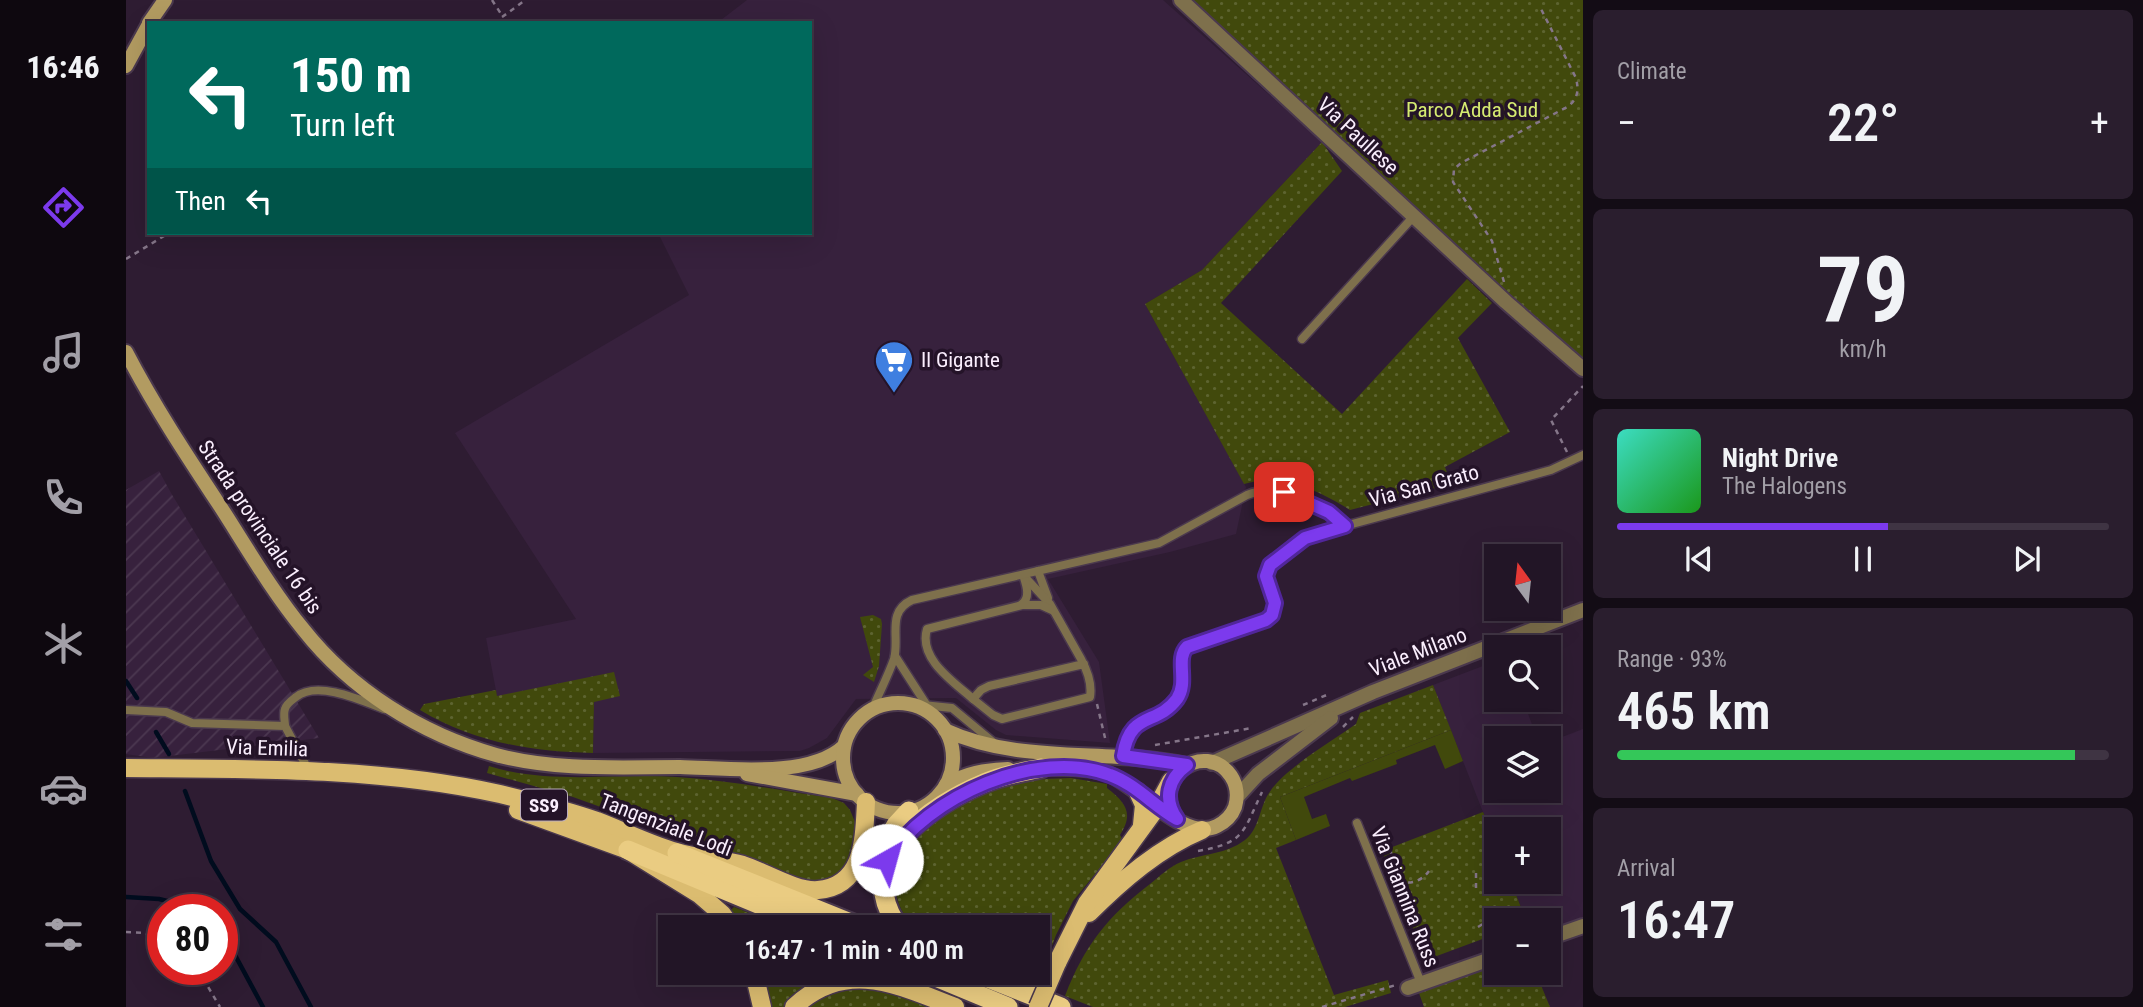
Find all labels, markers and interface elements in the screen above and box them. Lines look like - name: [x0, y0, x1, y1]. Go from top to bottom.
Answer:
- text: 150 m: [290, 47, 412, 104]
- text: 16:46: [26, 48, 100, 86]
- icon: left: [175, 49, 266, 140]
- text: Climate: [1617, 58, 1687, 85]
- street label: Via Paullese: [1312, 92, 1404, 180]
- text: 22°: [1827, 93, 1899, 154]
- park label: Parco Adda Sud: [1406, 98, 1538, 122]
- text: −: [1617, 101, 1636, 145]
- text: +: [2090, 101, 2109, 145]
- text: Turn left: [290, 106, 395, 144]
- icon: left: [240, 182, 278, 220]
- icon: directions: [39, 183, 88, 232]
- text: Then: [175, 186, 226, 216]
- text: 79: [1817, 237, 1909, 343]
- icon: music: [39, 328, 88, 377]
- text: km/h: [1839, 336, 1887, 363]
- supermarket icon: Il Gigante: [873, 339, 915, 394]
- place label: Il Gigante: [921, 348, 1000, 372]
- street label: Strada provinciale 16 bis: [193, 436, 327, 618]
- text: Night Drive: [1722, 443, 1838, 473]
- street label: Via San Grato: [1367, 460, 1481, 512]
- pin: [1254, 462, 1314, 522]
- icon: phone: [39, 473, 88, 522]
- icon: arrive: [1265, 473, 1303, 511]
- text: The Halogens: [1722, 473, 1847, 500]
- icon: previous: [1680, 540, 1718, 578]
- icon: pause: [1844, 540, 1882, 578]
- icon: next: [2008, 540, 2046, 578]
- north arrow: [1484, 544, 1561, 621]
- map controls: [1484, 544, 1561, 985]
- icon: climate: [39, 619, 88, 668]
- street label: Viale Milano: [1366, 622, 1470, 682]
- button: search: [1484, 635, 1561, 712]
- text: Range · 93%: [1617, 646, 1727, 673]
- text: 465 km: [1617, 681, 1771, 742]
- button: layers: [1484, 726, 1561, 803]
- street label: Via Emilia: [225, 735, 309, 761]
- icon: car: [39, 764, 88, 813]
- street label: Tangenziale Lodi: [596, 789, 736, 861]
- road number: SS9: [521, 790, 567, 820]
- button: +: [1484, 817, 1561, 894]
- position arrow: [850, 823, 924, 897]
- street label: Via Giannina Russ: [1366, 823, 1444, 971]
- text: Arrival: [1617, 855, 1676, 882]
- text: 16:47: [1617, 890, 1735, 951]
- speed limit sign: 80: [147, 894, 238, 985]
- button: −: [1484, 908, 1561, 985]
- icon: filters: [39, 910, 88, 959]
- text: 16:47 · 1 min · 400 m: [744, 935, 964, 965]

